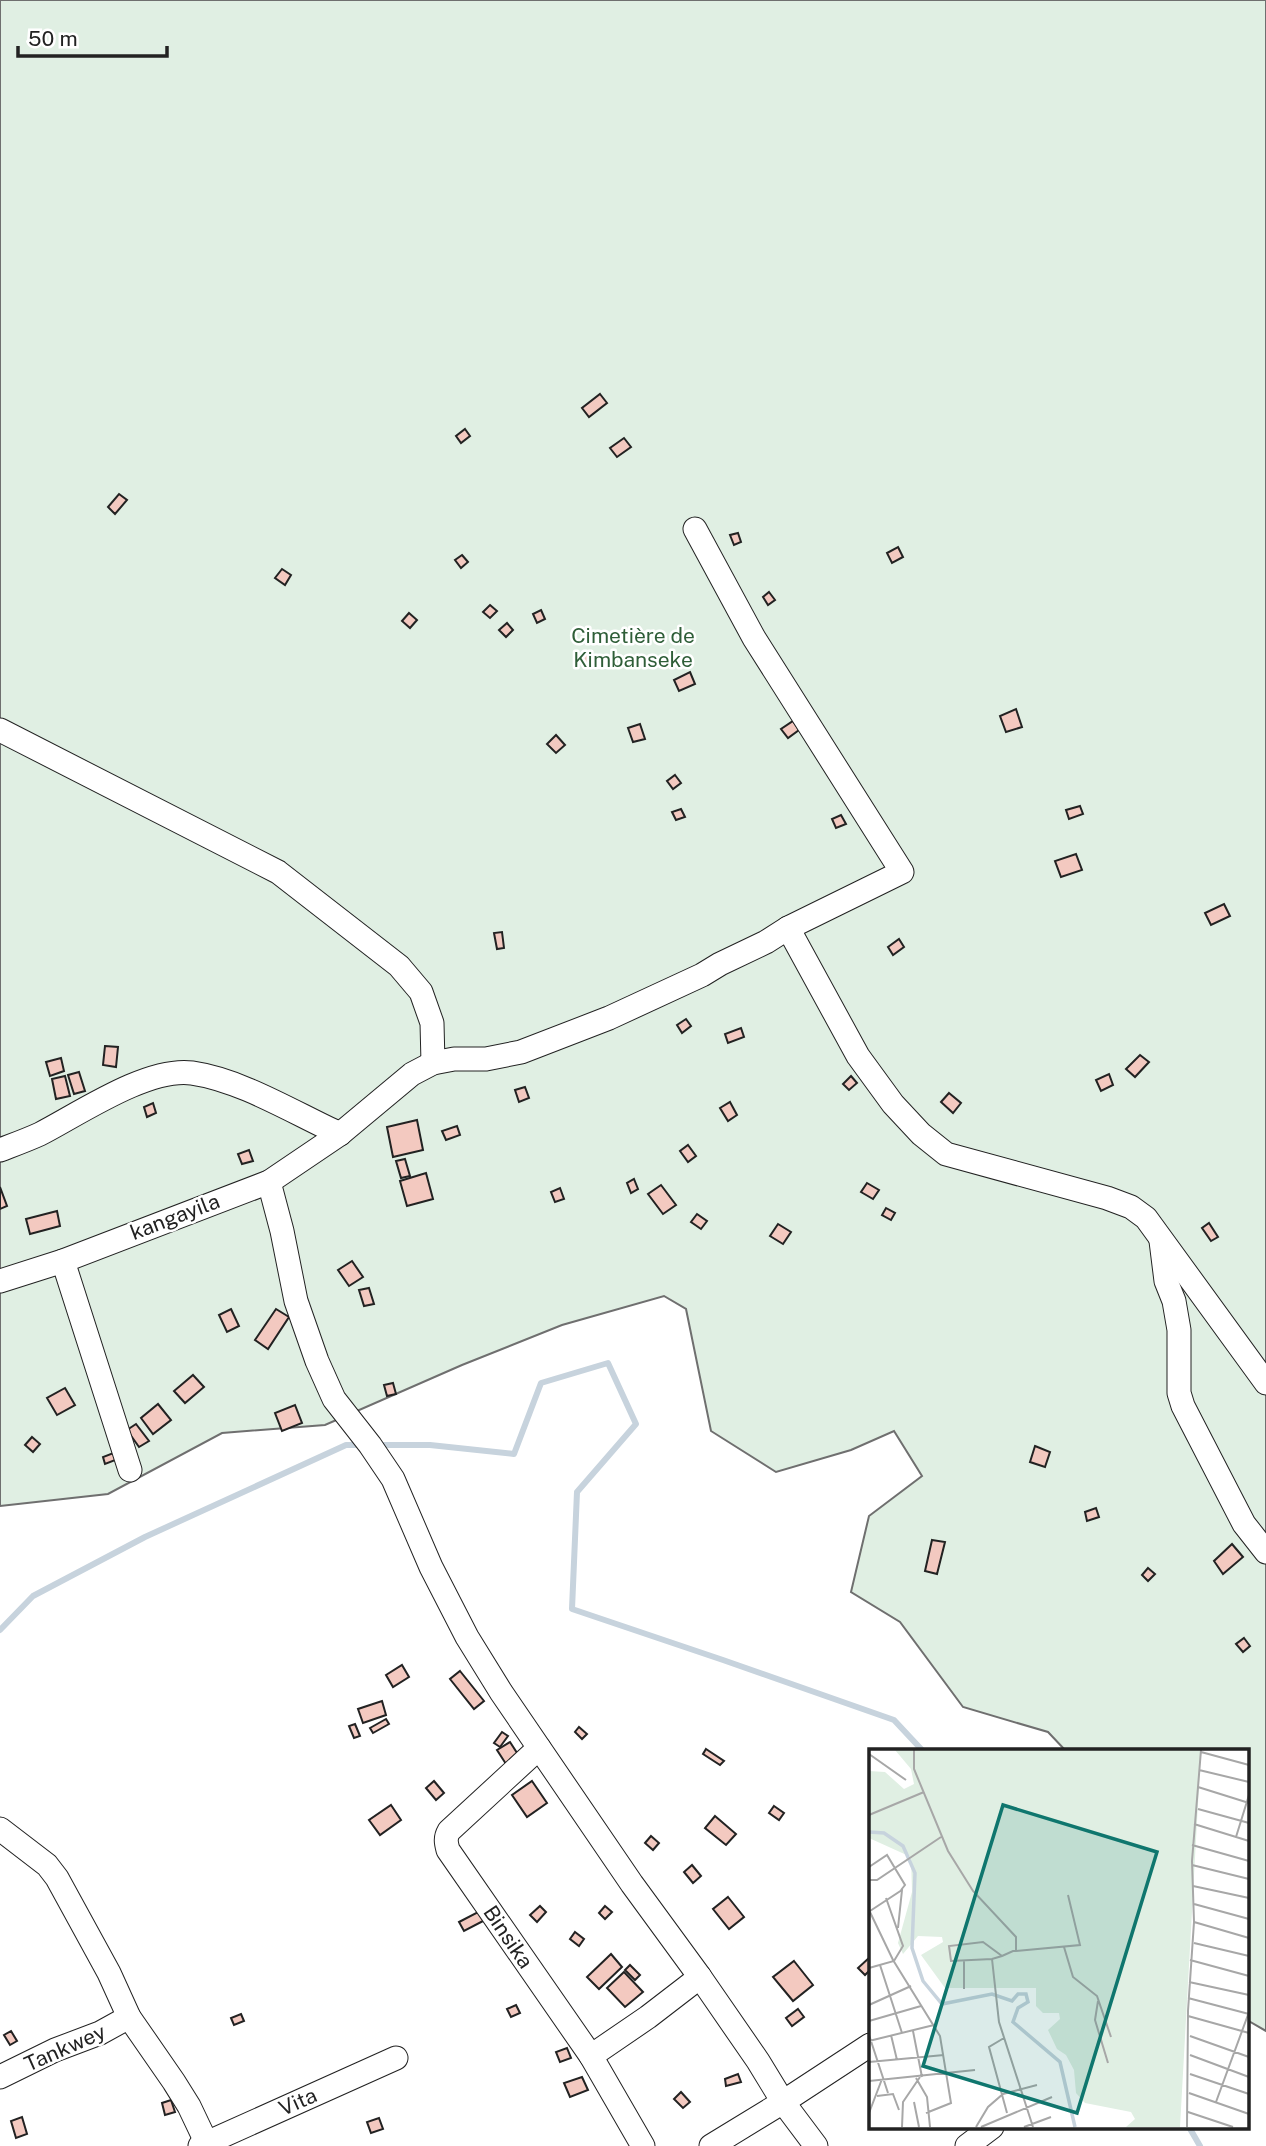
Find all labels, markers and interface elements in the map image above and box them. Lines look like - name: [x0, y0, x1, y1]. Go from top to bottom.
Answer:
- scale bar: [18, 14, 166, 58]
- text: 50 m: [28, 26, 78, 51]
- park label: Cimetière de Kimbanseke: [571, 623, 695, 672]
- street label: kangayila: [127, 1188, 223, 1245]
- inset map: [869, 1749, 1248, 2128]
- street label: Binsika: [478, 1901, 538, 1973]
- street label: Tankwey: [20, 2019, 109, 2076]
- street label: Vita: [275, 2082, 321, 2121]

